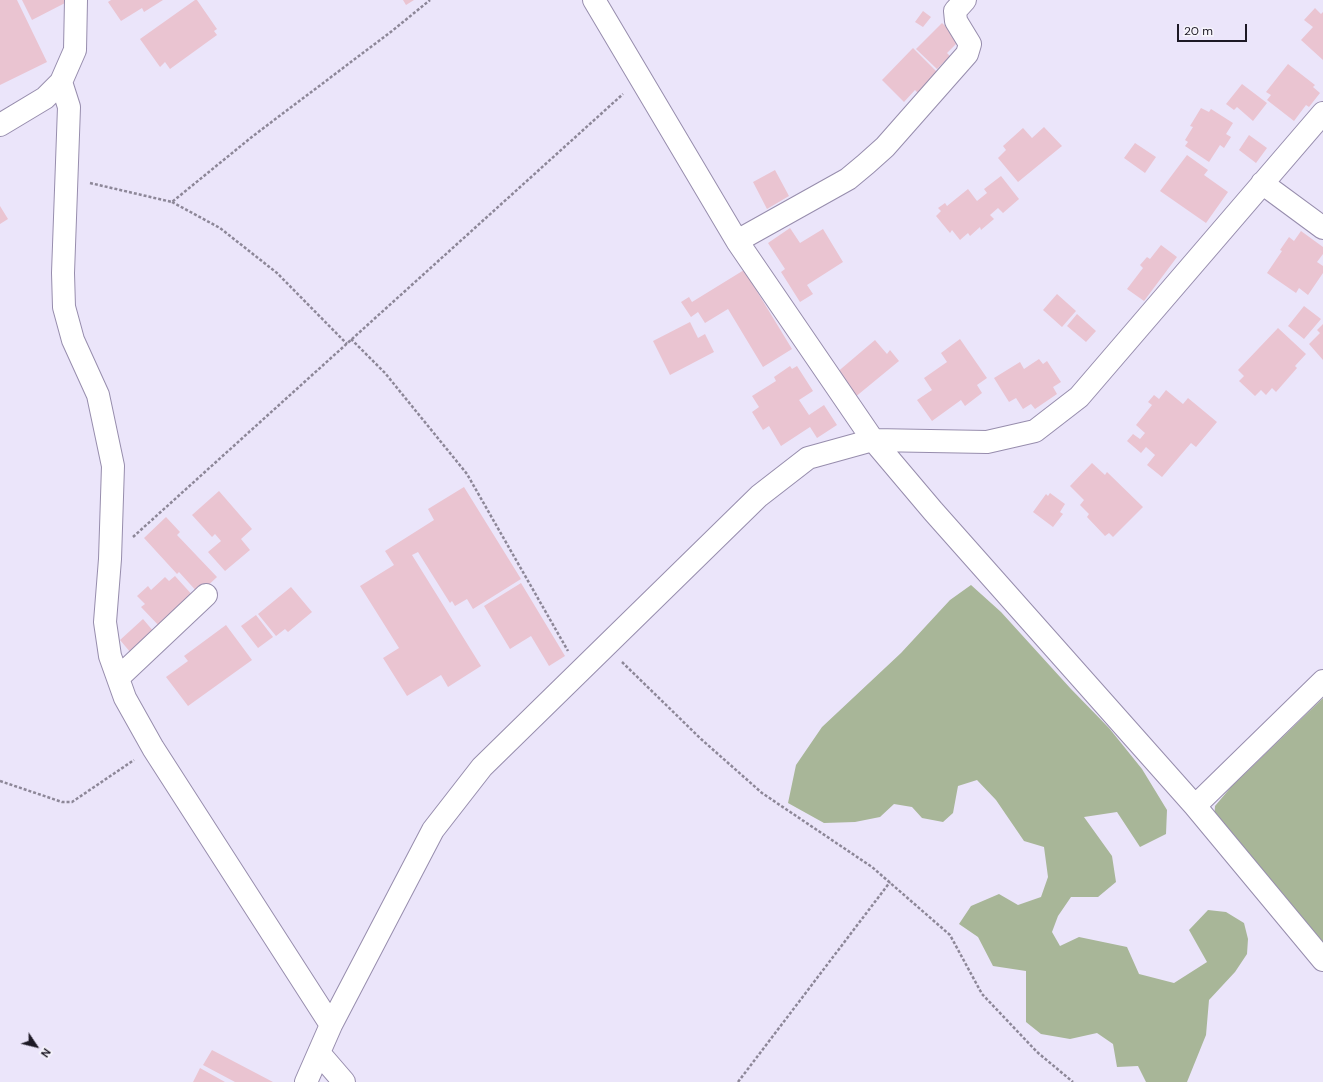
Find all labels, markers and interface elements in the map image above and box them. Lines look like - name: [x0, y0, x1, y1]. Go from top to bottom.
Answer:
- scale bar: [1179, 16, 1249, 42]
- text: 20 m: [1184, 23, 1213, 39]
- north arrow: [16, 1026, 56, 1066]
- text: N: [38, 1046, 54, 1060]

